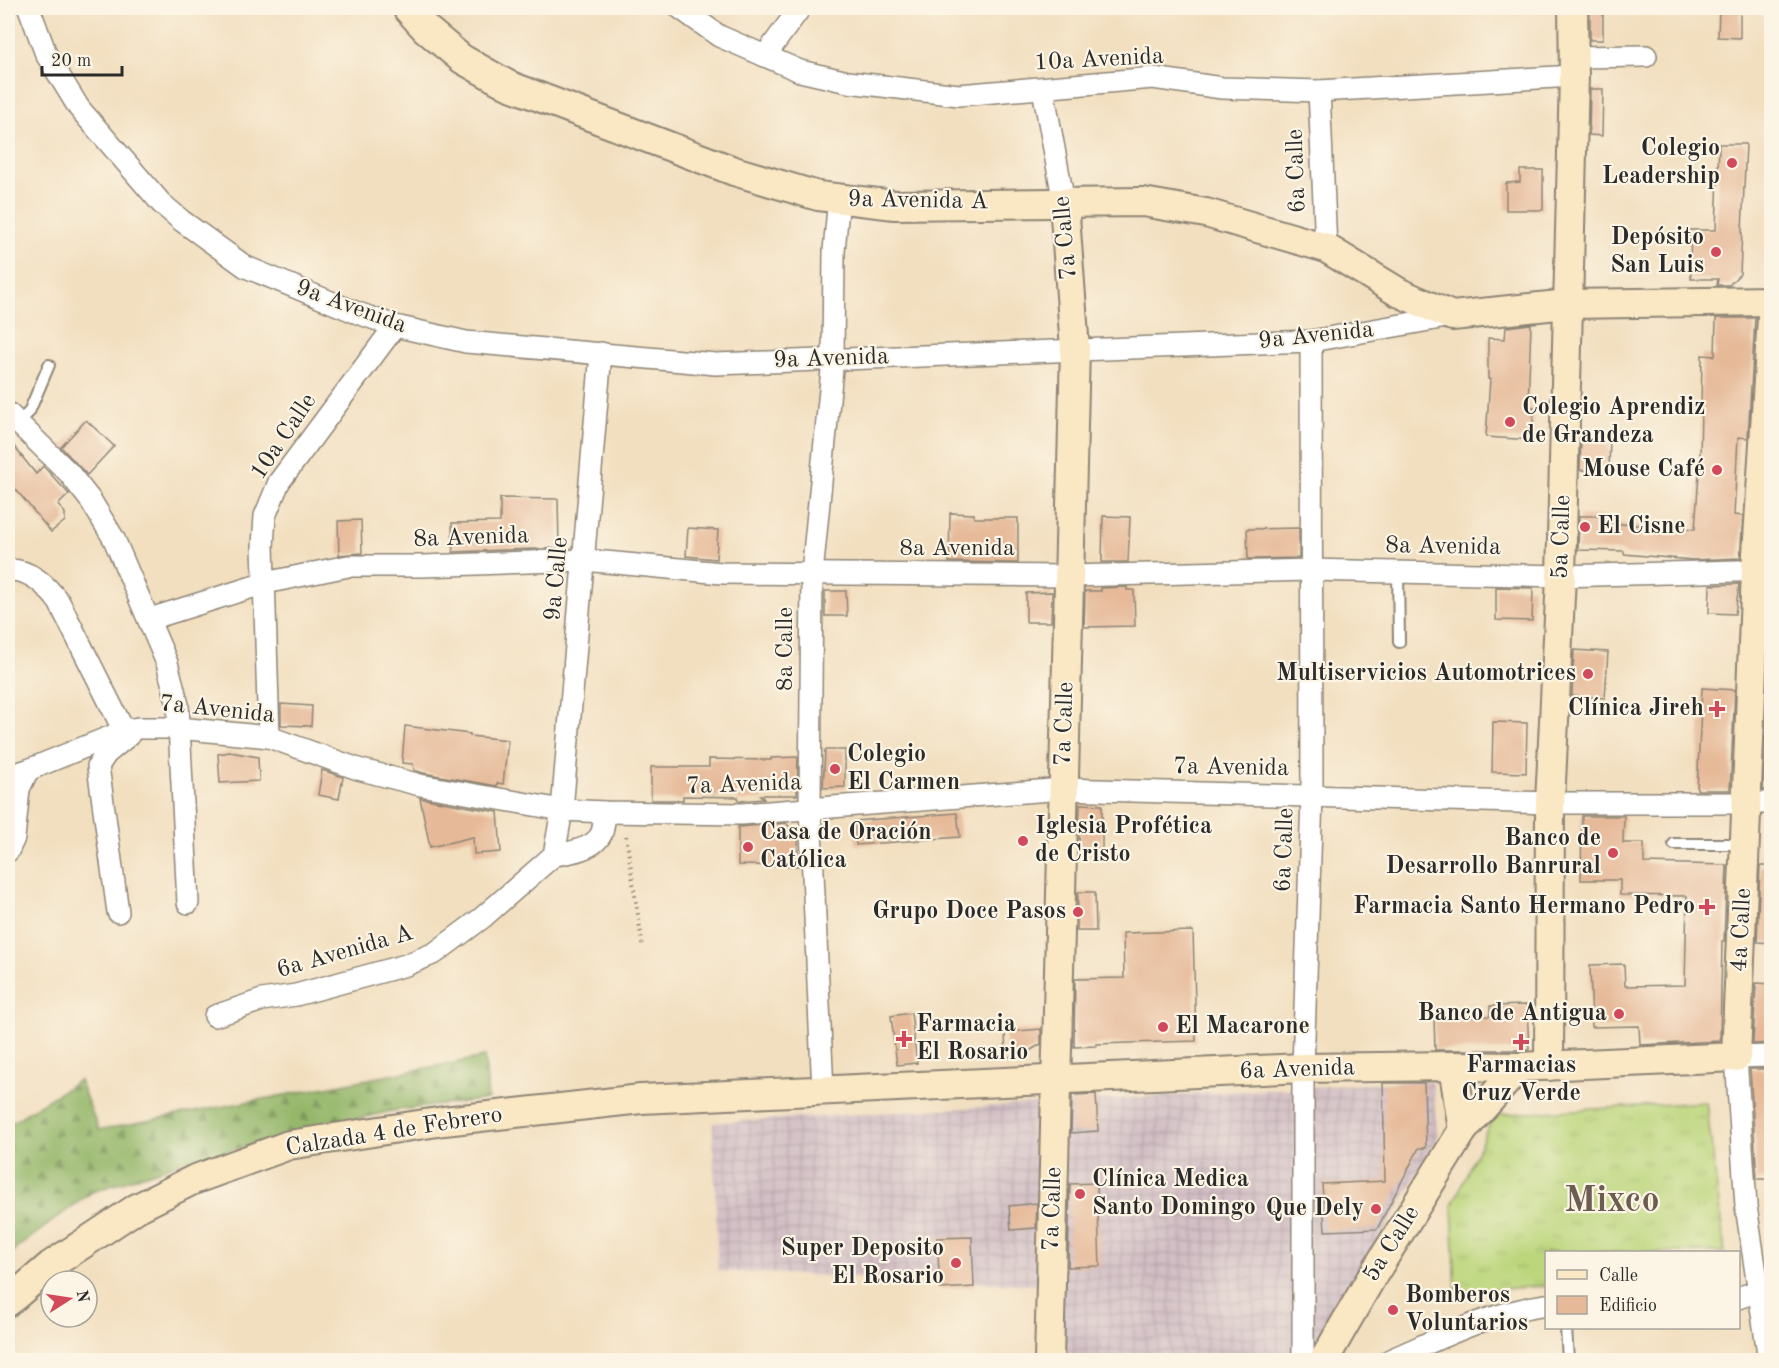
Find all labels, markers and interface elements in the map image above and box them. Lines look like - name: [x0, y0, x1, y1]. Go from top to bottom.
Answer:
- scale bar: [42, 39, 122, 77]
- street label: 10a Avenida: [1034, 45, 1165, 75]
- text: 20 m: [51, 52, 91, 70]
- street label: 6a Calle: [1284, 128, 1310, 214]
- place label: Colegio Leadership: [1602, 137, 1720, 189]
- marker: Colegio Leadership: [1725, 156, 1739, 170]
- street label: 9a Avenida A: [847, 188, 989, 214]
- street label: 7a Calle: [1050, 195, 1082, 281]
- place label: Depósito San Luis: [1610, 226, 1704, 278]
- marker: Depósito San Luis: [1709, 245, 1723, 259]
- street label: 9a Avenida: [293, 276, 410, 338]
- street label: 9a Avenida: [1257, 318, 1375, 354]
- street label: 9a Avenida: [773, 345, 889, 373]
- street label: 10a Calle: [247, 390, 321, 484]
- place label: Colegio Aprendiz de Grandeza: [1522, 396, 1705, 448]
- marker: Colegio Aprendiz de Grandeza: [1503, 415, 1517, 429]
- place label: Mouse Café: [1582, 458, 1705, 482]
- marker: Mouse Café: [1710, 463, 1724, 477]
- street label: 5a Calle: [1549, 494, 1575, 580]
- place label: El Cisne: [1597, 515, 1686, 539]
- marker: El Cisne: [1578, 520, 1592, 534]
- street label: 8a Avenida: [413, 524, 529, 552]
- street label: 8a Avenida: [1385, 534, 1501, 560]
- street label: 9a Calle: [541, 536, 573, 622]
- street label: 8a Avenida: [899, 537, 1015, 561]
- street label: 8a Calle: [774, 607, 798, 691]
- place label: Multiservicios Automotrices: [1276, 662, 1576, 686]
- marker: Multiservicios Automotrices: [1581, 667, 1595, 681]
- street label: 7a Calle: [1052, 681, 1078, 767]
- street label: 7a Avenida: [158, 692, 276, 728]
- place label: Clínica Jireh: [1568, 697, 1704, 721]
- marker: Clínica Jireh: [1708, 700, 1726, 718]
- place label: Colegio El Carmen: [847, 743, 960, 795]
- street label: 7a Avenida: [1173, 755, 1289, 781]
- marker: Colegio El Carmen: [828, 762, 842, 776]
- street label: 7a Avenida: [686, 771, 802, 799]
- street label: 6a Calle: [1272, 807, 1298, 893]
- place label: Iglesia Profética de Cristo: [1035, 815, 1212, 867]
- place label: Casa de Oración Católica: [760, 821, 932, 873]
- place label: Banco de Desarrollo Banrural: [1386, 827, 1601, 879]
- marker: Iglesia Profética de Cristo: [1016, 834, 1030, 848]
- marker: Casa de Oración Católica: [741, 840, 755, 854]
- marker: Banco de Desarrollo Banrural: [1606, 846, 1620, 860]
- street label: 4a Calle: [1728, 887, 1756, 973]
- place label: Farmacia Santo Hermano Pedro: [1353, 895, 1695, 919]
- place label: Grupo Doce Pasos: [872, 900, 1066, 924]
- marker: Farmacia Santo Hermano Pedro: [1700, 900, 1714, 914]
- marker: Grupo Doce Pasos: [1071, 905, 1085, 919]
- street label: 6a Avenida A: [274, 921, 416, 983]
- place label: Banco de Antigua: [1417, 1002, 1607, 1026]
- marker: Banco de Antigua: [1612, 1007, 1626, 1021]
- place label: Farmacia El Rosario: [916, 1013, 1028, 1065]
- place label: El Macarone: [1175, 1015, 1310, 1039]
- marker: El Macarone: [1156, 1020, 1170, 1034]
- marker: Farmacia El Rosario: [897, 1032, 911, 1046]
- marker: Farmacias Cruz Verde: [1514, 1035, 1528, 1049]
- place label: Farmacias Cruz Verde: [1461, 1054, 1581, 1106]
- street label: 6a Avenida: [1239, 1056, 1355, 1084]
- street label: Calzada 4 de Febrero: [284, 1103, 504, 1161]
- street label: 7a Calle: [1040, 1166, 1066, 1252]
- place label: Clínica Medica Santo Domingo: [1092, 1168, 1256, 1220]
- district label: Mixco: [1564, 1184, 1660, 1220]
- marker: Clínica Medica Santo Domingo: [1073, 1187, 1087, 1201]
- place label: Que Dely: [1266, 1197, 1364, 1221]
- street label: 5a Calle: [1359, 1202, 1425, 1286]
- marker: Que Dely: [1369, 1202, 1383, 1216]
- place label: Super Deposito El Rosario: [781, 1237, 944, 1289]
- legend: [1545, 1251, 1740, 1329]
- marker: Super Deposito El Rosario: [949, 1256, 963, 1270]
- text: Calle: [1599, 1267, 1638, 1285]
- north arrow: [39, 1269, 99, 1329]
- place label: Bomberos Voluntarios: [1405, 1284, 1528, 1336]
- text: N: [73, 1289, 91, 1305]
- text: Edificio: [1599, 1297, 1657, 1315]
- marker: Bomberos Voluntarios: [1386, 1303, 1400, 1317]

